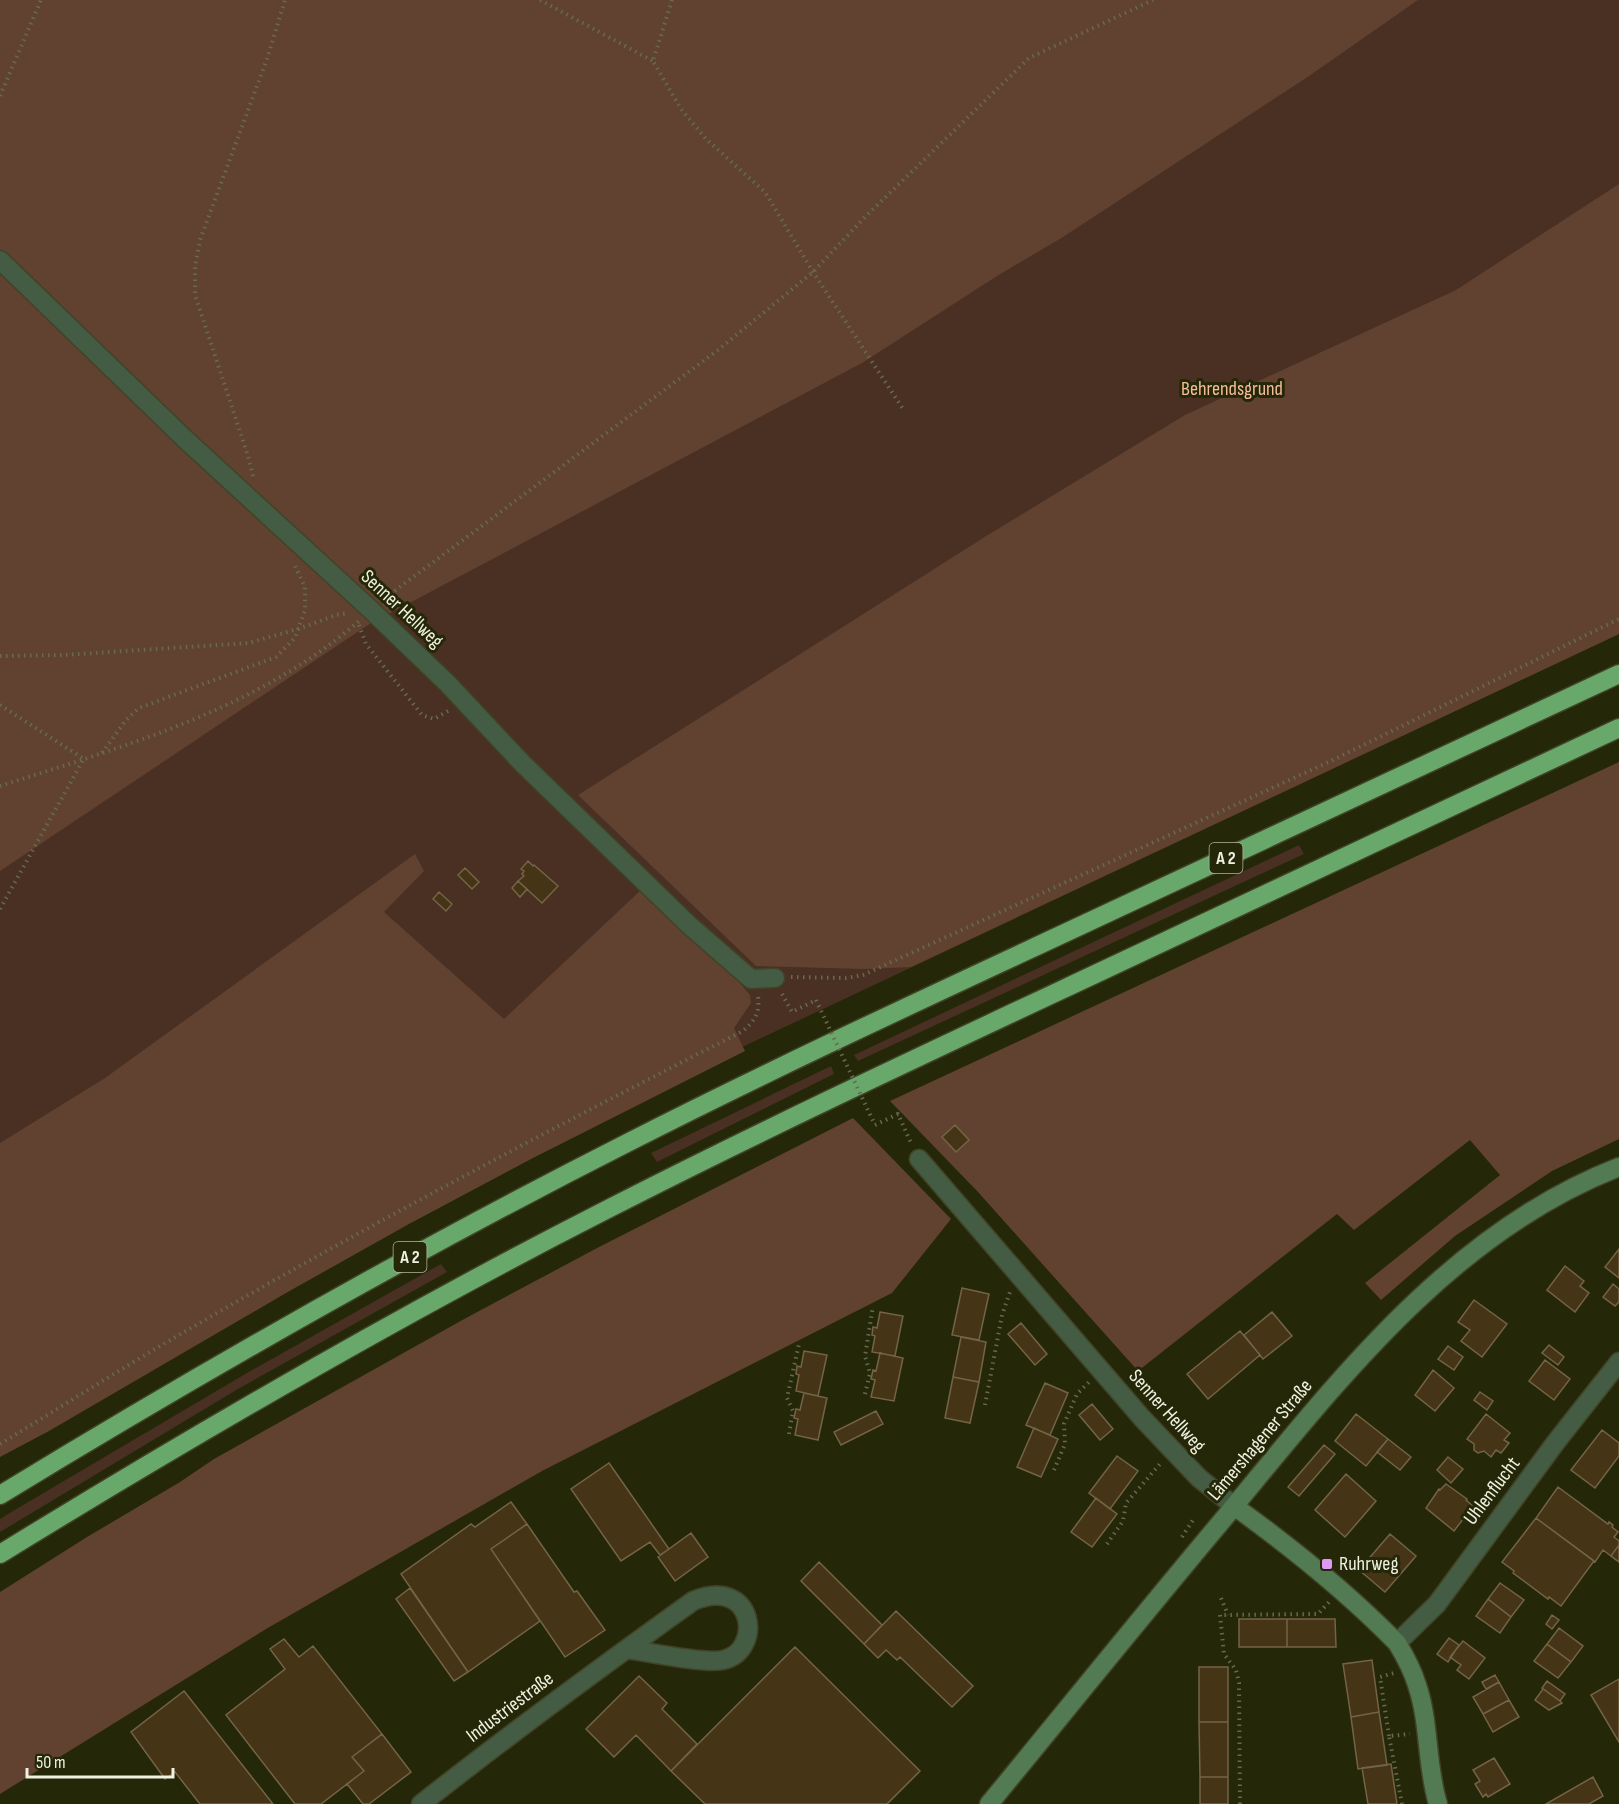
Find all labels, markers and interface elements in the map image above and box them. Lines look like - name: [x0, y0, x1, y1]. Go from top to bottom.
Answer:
- park label: Behrendsgrund: [1181, 377, 1283, 401]
- street label: Senner Hellweg: [356, 565, 448, 653]
- road number: A 2: [1210, 843, 1242, 873]
- road number: A 2: [394, 1242, 426, 1272]
- street label: Senner Hellweg: [1123, 1365, 1211, 1457]
- street label: Lämershagener Straße: [1202, 1375, 1318, 1505]
- street label: Uhlenflucht: [1459, 1452, 1525, 1530]
- place label: Ruhrweg: [1339, 1552, 1398, 1576]
- marker: Ruhrweg: [1320, 1557, 1334, 1571]
- street label: Industriestraße: [462, 1666, 558, 1748]
- scale bar: [27, 1741, 172, 1779]
- text: 50 m: [36, 1752, 66, 1773]

